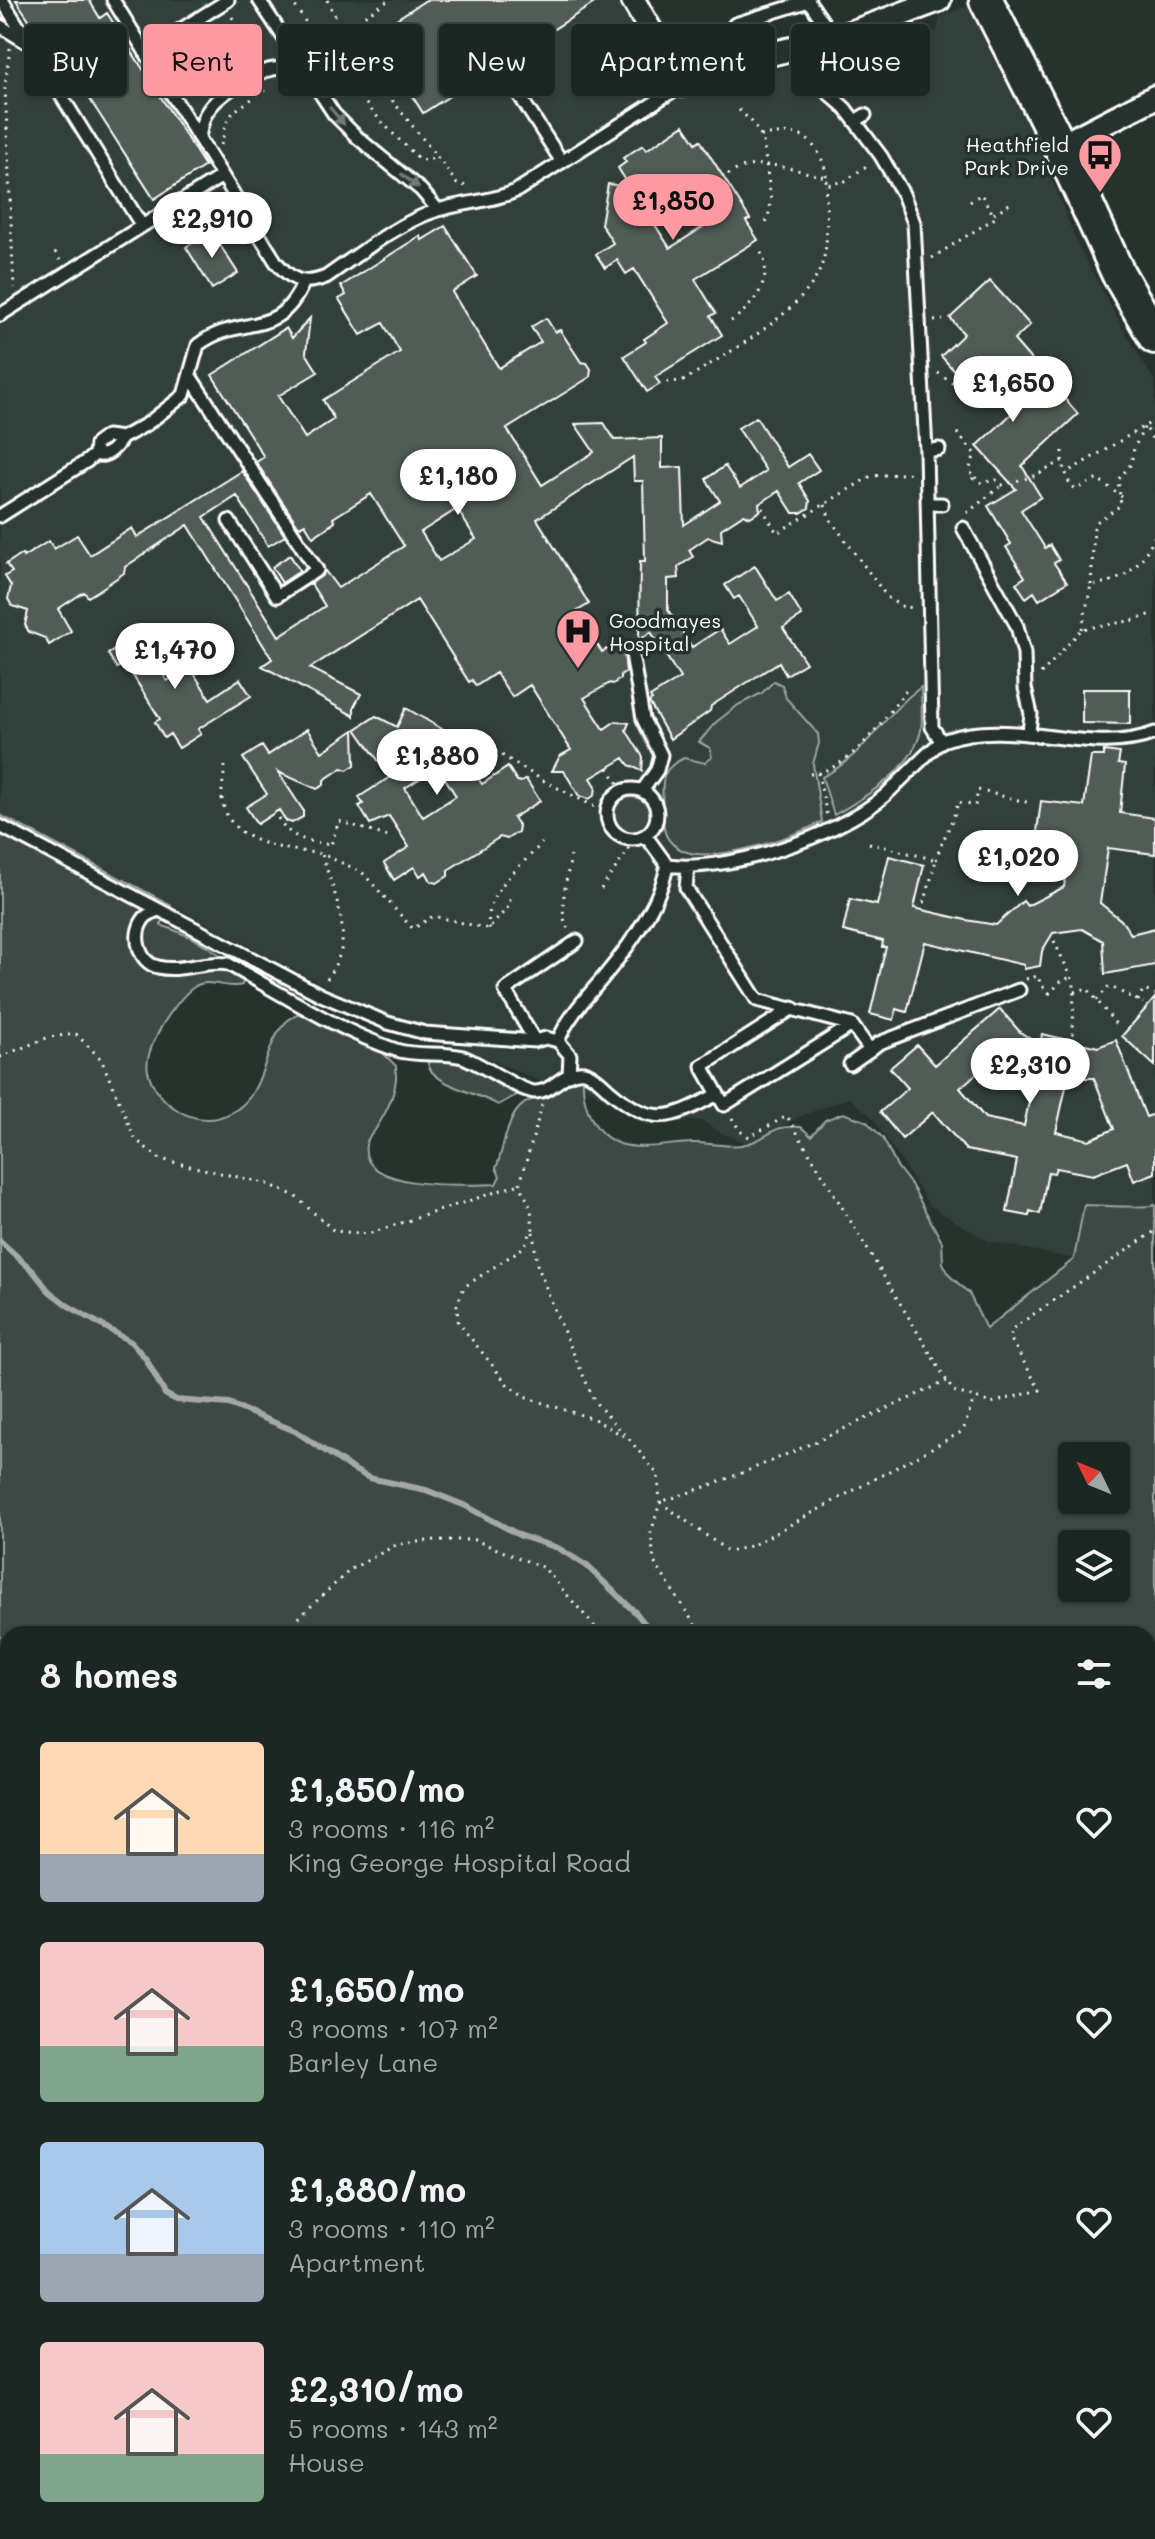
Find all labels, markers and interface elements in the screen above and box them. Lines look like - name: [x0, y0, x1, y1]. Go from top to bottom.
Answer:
- chip: Buy: [24, 24, 127, 96]
- chip: Rent: [143, 24, 262, 96]
- chip: Filters: [278, 24, 423, 96]
- chip: New: [439, 24, 555, 96]
- chip: Apartment: [571, 24, 775, 96]
- chip: House: [791, 24, 930, 96]
- one-way arrow: [328, 105, 345, 125]
- place label: Heathfield Park Drive: [964, 131, 1069, 180]
- bus stop icon: Heathfield Park Drive: [1076, 131, 1124, 194]
- one-way arrow: [400, 172, 420, 189]
- pin: £1,850: [608, 174, 738, 242]
- text: £1,850: [631, 183, 715, 217]
- pin: £2,910: [147, 192, 277, 260]
- text: £2,910: [171, 201, 253, 235]
- pin: £1,650: [948, 356, 1078, 424]
- text: £1,650: [971, 365, 1055, 399]
- pin: £1,180: [393, 449, 523, 517]
- text: £1,180: [418, 458, 498, 492]
- hospital icon: Goodmayes Hospital: [554, 607, 602, 670]
- place label: Goodmayes Hospital: [609, 607, 721, 656]
- pin: £1,470: [110, 623, 240, 691]
- text: £1,470: [133, 632, 217, 666]
- pin: £1,880: [372, 729, 502, 797]
- text: £1,880: [395, 738, 479, 772]
- pin: £1,020: [953, 830, 1083, 898]
- text: £1,020: [976, 839, 1060, 873]
- pin: £2,310: [965, 1038, 1095, 1106]
- text: £2,310: [989, 1047, 1071, 1081]
- north arrow: [1058, 1442, 1130, 1514]
- map controls: [1058, 1442, 1130, 1602]
- button: layers: [1058, 1530, 1130, 1602]
- text: 8 homes: [40, 1652, 178, 1697]
- icon: filters: [1072, 1652, 1116, 1696]
- text: £1,850/mo: [288, 1766, 465, 1811]
- icon: home: [104, 1774, 200, 1870]
- icon: heart: [1072, 1800, 1116, 1844]
- text: 3 rooms · 116 m²: [288, 1811, 495, 1845]
- text: King George Hospital Road: [288, 1845, 631, 1879]
- text: £1,650/mo: [288, 1966, 464, 2011]
- icon: home: [104, 1974, 200, 2070]
- icon: heart: [1072, 2000, 1116, 2044]
- text: 3 rooms · 107 m²: [288, 2011, 498, 2045]
- text: Barley Lane: [288, 2045, 438, 2079]
- text: £1,880/mo: [288, 2166, 466, 2211]
- icon: home: [104, 2174, 200, 2270]
- icon: heart: [1072, 2200, 1116, 2244]
- text: 3 rooms · 110 m²: [288, 2211, 495, 2245]
- text: Apartment: [288, 2245, 425, 2279]
- text: £2,310/mo: [288, 2366, 463, 2411]
- icon: home: [104, 2374, 200, 2470]
- icon: heart: [1072, 2400, 1116, 2444]
- text: 5 rooms · 143 m²: [288, 2411, 498, 2445]
- text: House: [288, 2445, 365, 2479]

